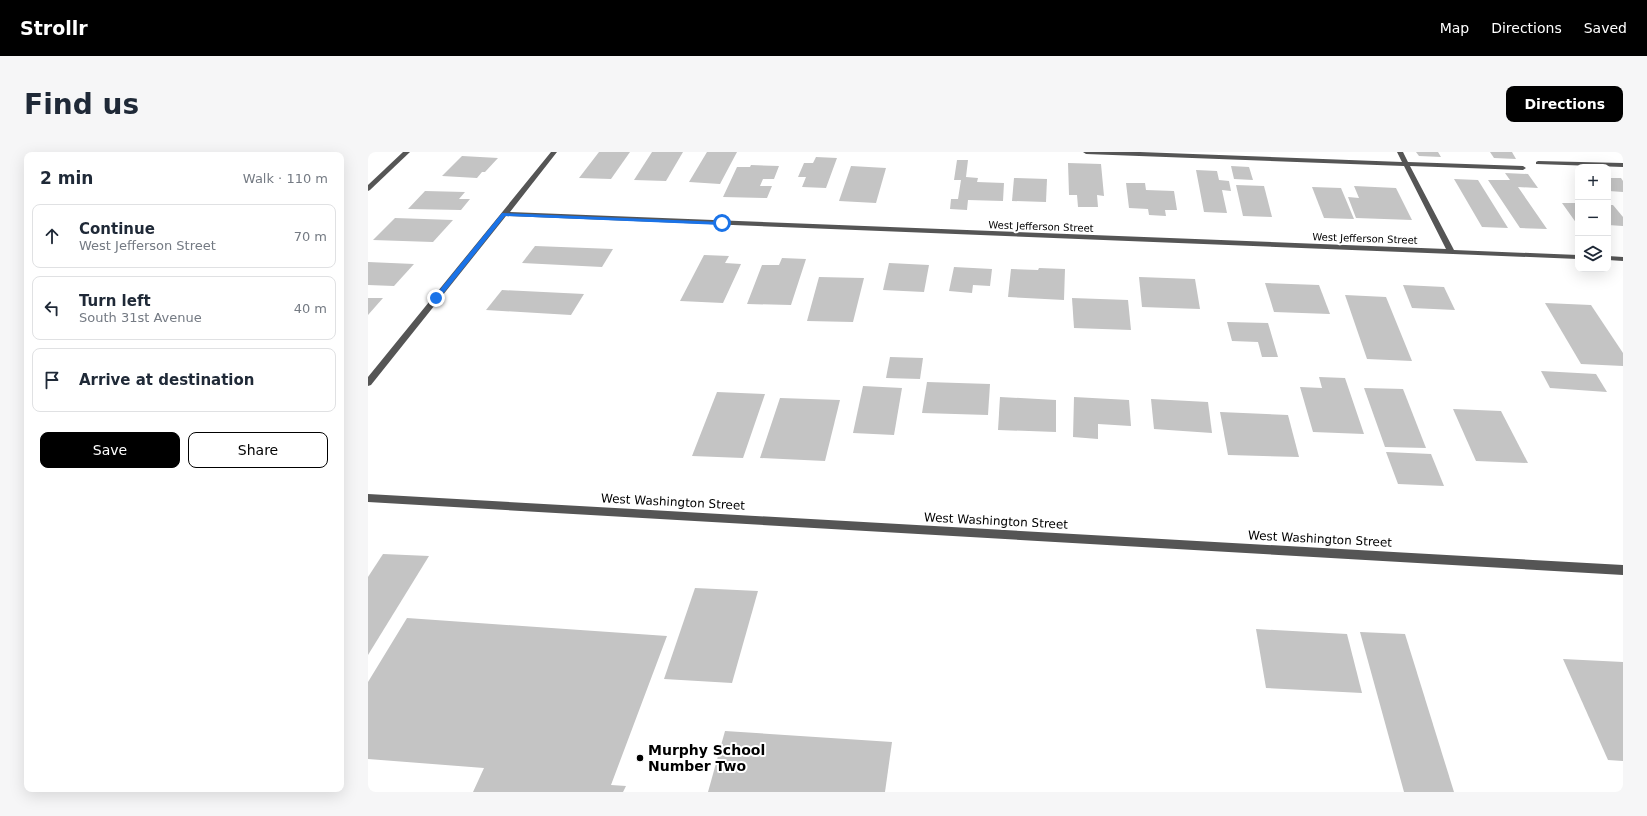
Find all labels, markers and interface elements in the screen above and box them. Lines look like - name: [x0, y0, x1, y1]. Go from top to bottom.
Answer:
- text: Strollr: [20, 17, 88, 39]
- text: Map: [1440, 20, 1469, 36]
- text: Directions: [1491, 20, 1562, 36]
- text: Saved: [1584, 20, 1627, 36]
- button: Directions: [1506, 86, 1623, 122]
- text: Find us: [24, 88, 139, 121]
- map controls: [1575, 164, 1611, 272]
- button: +: [1575, 164, 1611, 200]
- text: 2 min: [40, 168, 93, 188]
- text: Walk · 110 m: [243, 171, 328, 186]
- button: −: [1575, 200, 1611, 236]
- route start: [713, 214, 731, 232]
- street label: West Jefferson Street: [988, 219, 1094, 234]
- text: Continue: [79, 220, 155, 238]
- icon: ahead: [41, 225, 63, 247]
- text: 70 m: [294, 229, 327, 244]
- street label: West Jefferson Street: [1312, 231, 1418, 246]
- button: layers: [1575, 236, 1611, 272]
- text: West Jefferson Street: [79, 238, 216, 253]
- route end: [427, 289, 445, 307]
- text: Turn left: [79, 292, 151, 310]
- icon: left: [41, 297, 63, 319]
- text: 40 m: [294, 301, 327, 316]
- text: South 31st Avenue: [79, 310, 202, 325]
- icon: arrive: [41, 369, 63, 391]
- text: Arrive at destination: [79, 371, 254, 389]
- button: Save: [40, 432, 180, 468]
- button: Share: [188, 432, 328, 468]
- street label: West Washington Street: [601, 491, 746, 513]
- street label: West Washington Street: [924, 510, 1069, 532]
- street label: West Washington Street: [1248, 528, 1393, 550]
- place label: Murphy School Number Two: [648, 742, 765, 774]
- marker: Murphy School Number Two: [635, 753, 645, 763]

